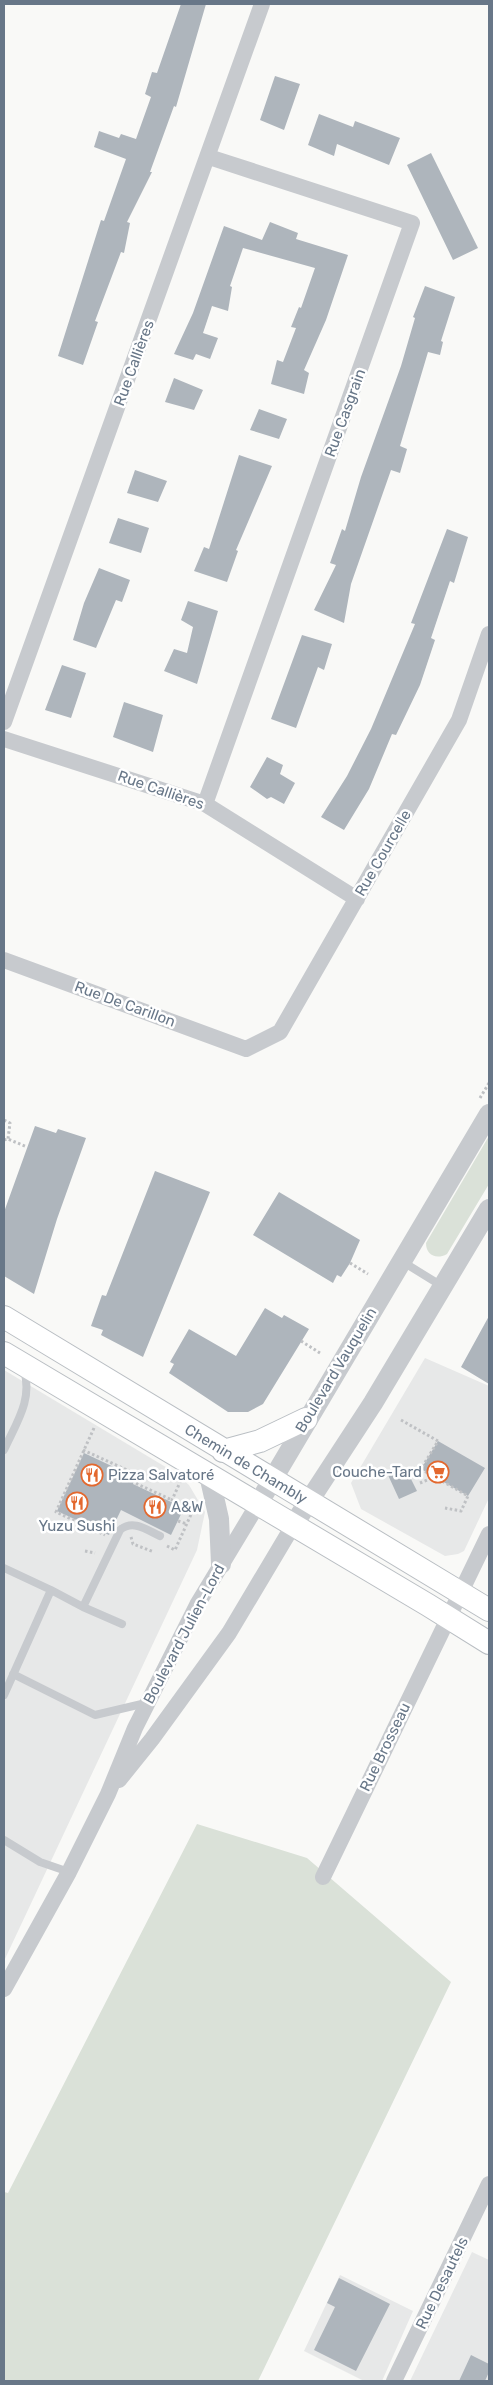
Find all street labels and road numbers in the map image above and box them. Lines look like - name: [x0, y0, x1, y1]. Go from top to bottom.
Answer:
- street label: Rue Callières: [110, 317, 158, 408]
- street label: Rue Casgrain: [321, 367, 369, 459]
- street label: Rue Callières: [115, 767, 207, 813]
- street label: Rue Courcelle: [351, 807, 415, 899]
- street label: Rue De Carillon: [72, 977, 178, 1031]
- street label: Boulevard Vauquelin: [292, 1304, 380, 1436]
- street label: Chemin de Chambly: [181, 1420, 311, 1508]
- street label: Boulevard Julien-Lord: [140, 1561, 228, 1707]
- street label: Rue Brosseau: [356, 1700, 414, 1794]
- street label: Rue Desautels: [412, 2234, 472, 2332]

